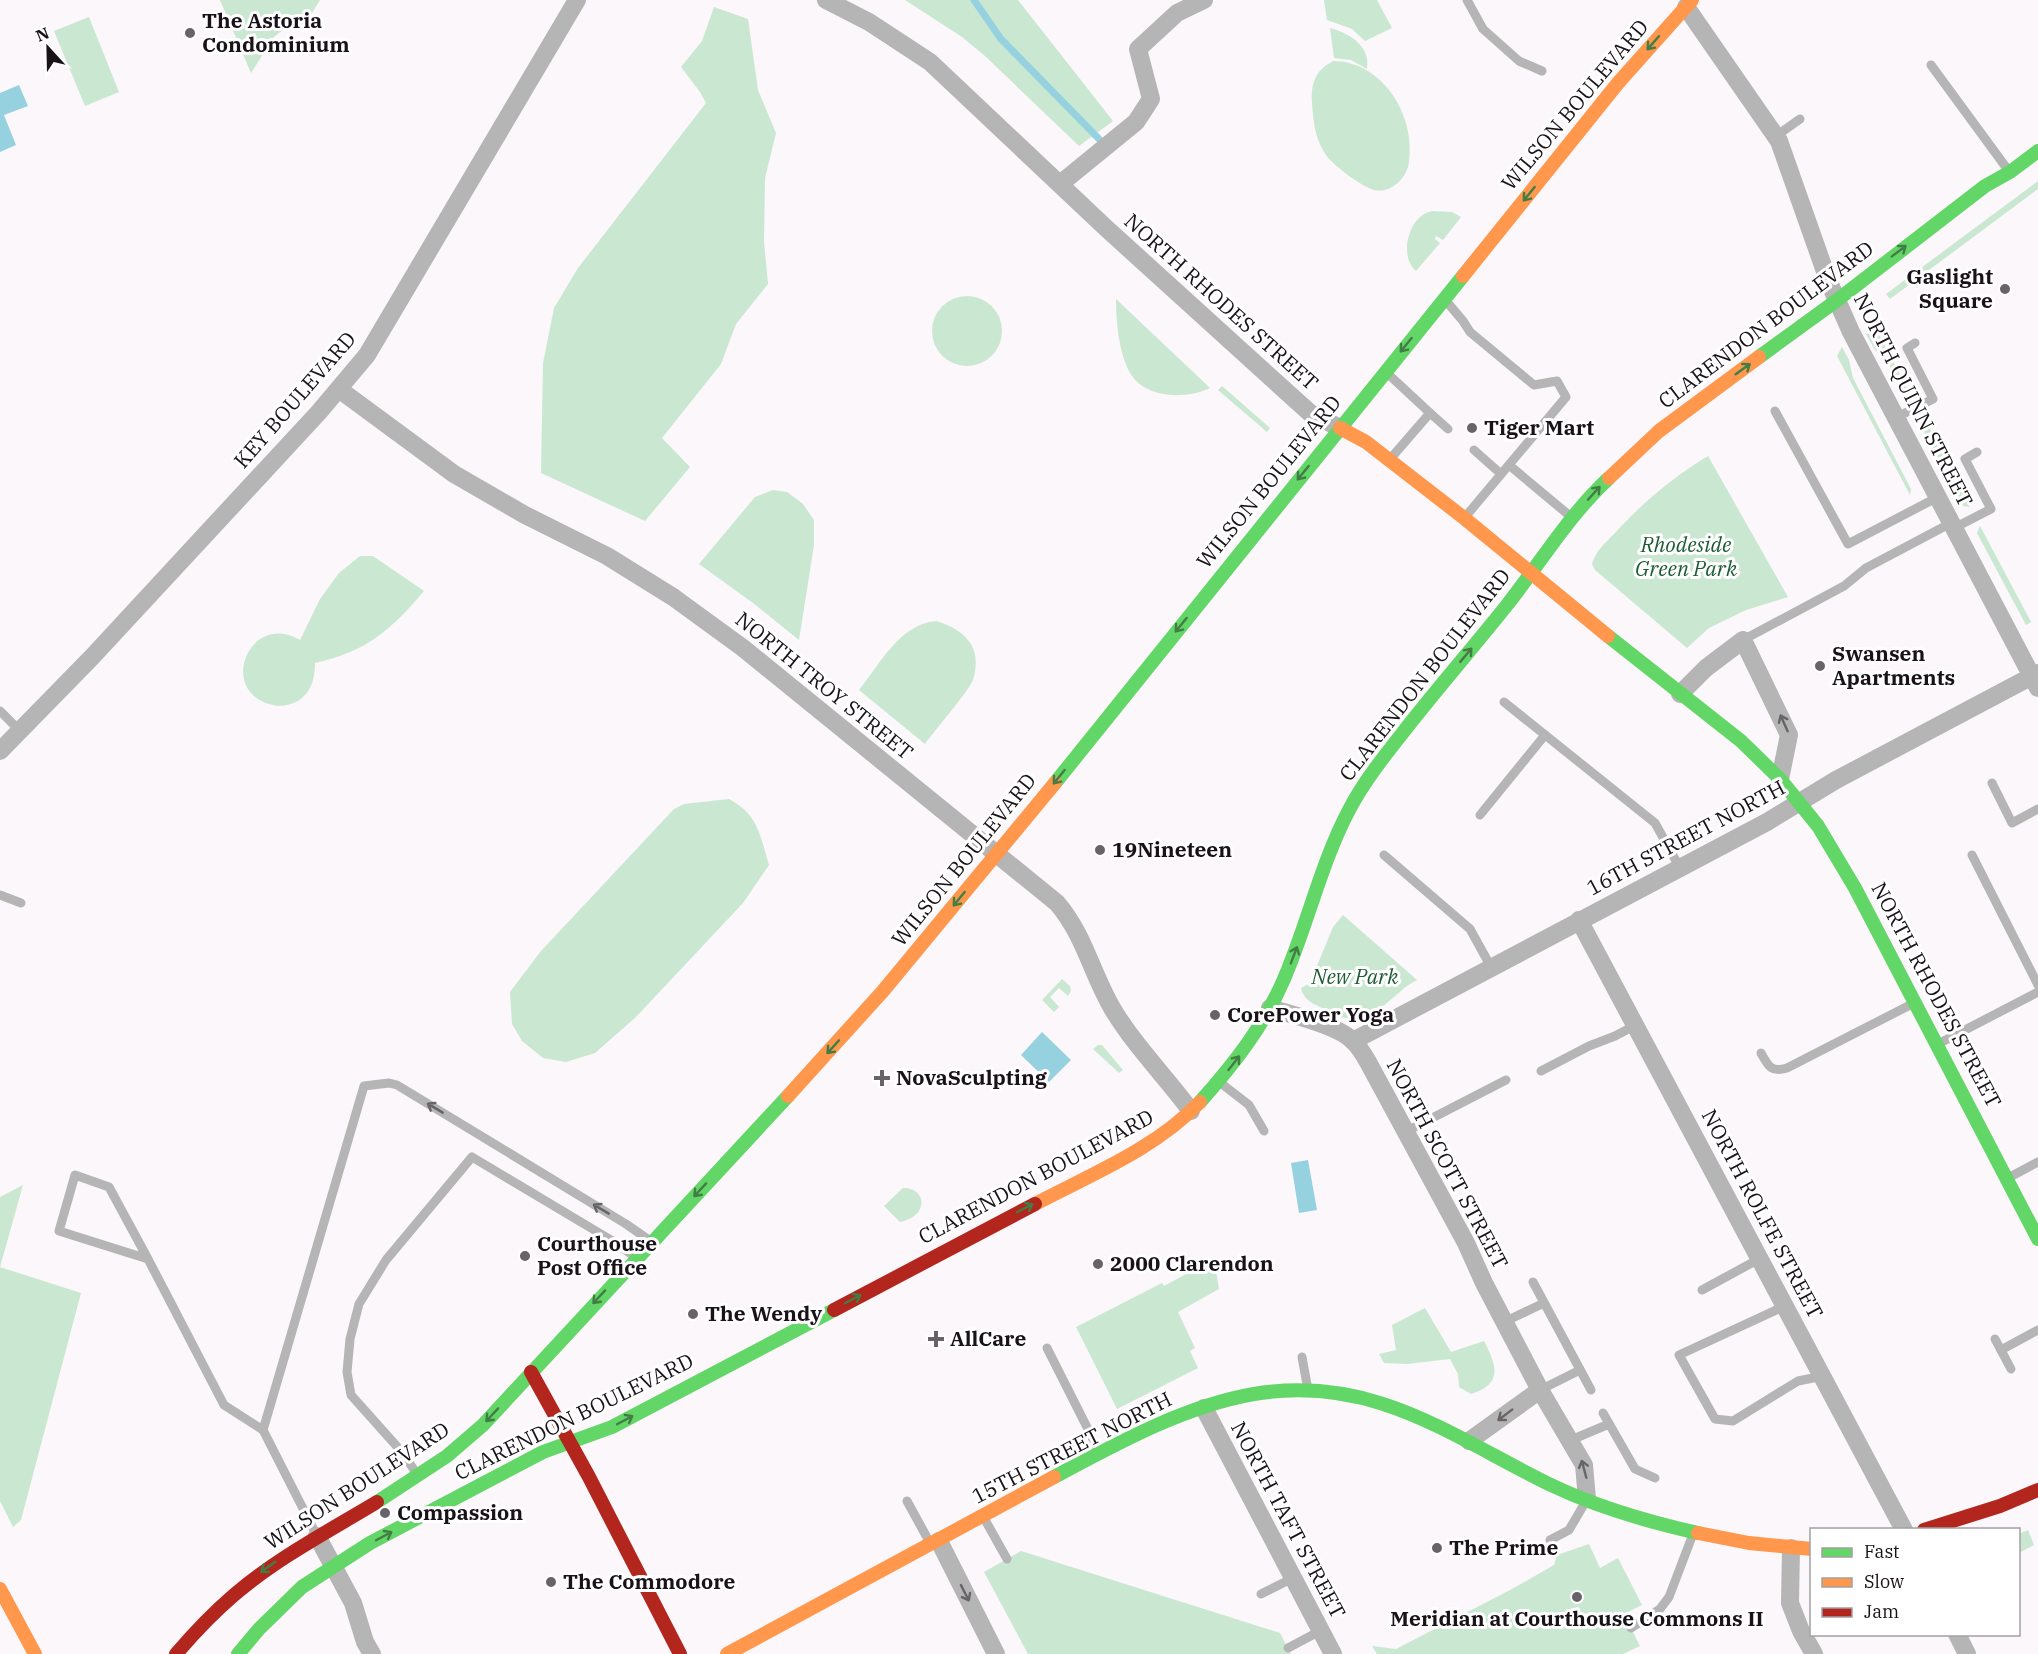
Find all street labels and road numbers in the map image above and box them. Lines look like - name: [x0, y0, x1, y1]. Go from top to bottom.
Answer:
- street label: WILSON BOULEVARD: [1494, 13, 1654, 196]
- street label: NORTH RHODES STREET: [1119, 207, 1325, 396]
- street label: CLARENDON BOULEVARD: [1652, 234, 1879, 414]
- street label: NORTH QUINN STREET: [1848, 288, 1980, 511]
- street label: KEY BOULEVARD: [227, 325, 361, 474]
- street label: WILSON BOULEVARD: [1190, 389, 1347, 574]
- street label: CLARENDON BOULEVARD: [1332, 562, 1516, 786]
- street label: NORTH TROY STREET: [730, 605, 919, 766]
- street label: WILSON BOULEVARD: [885, 767, 1042, 952]
- street label: 16TH STREET NORTH: [1581, 773, 1790, 901]
- street label: NORTH RHODES STREET: [1865, 877, 2008, 1112]
- street label: NORTH SCOTT STREET: [1381, 1054, 1515, 1273]
- street label: CLARENDON BOULEVARD: [913, 1102, 1158, 1250]
- street label: NORTH ROLFE STREET: [1696, 1104, 1830, 1323]
- street label: CLARENDON BOULEVARD: [449, 1346, 698, 1486]
- street label: 15TH STREET NORTH: [967, 1385, 1176, 1510]
- street label: WILSON BOULEVARD: [259, 1415, 454, 1555]
- street label: NORTH TAFT STREET: [1225, 1416, 1353, 1623]

